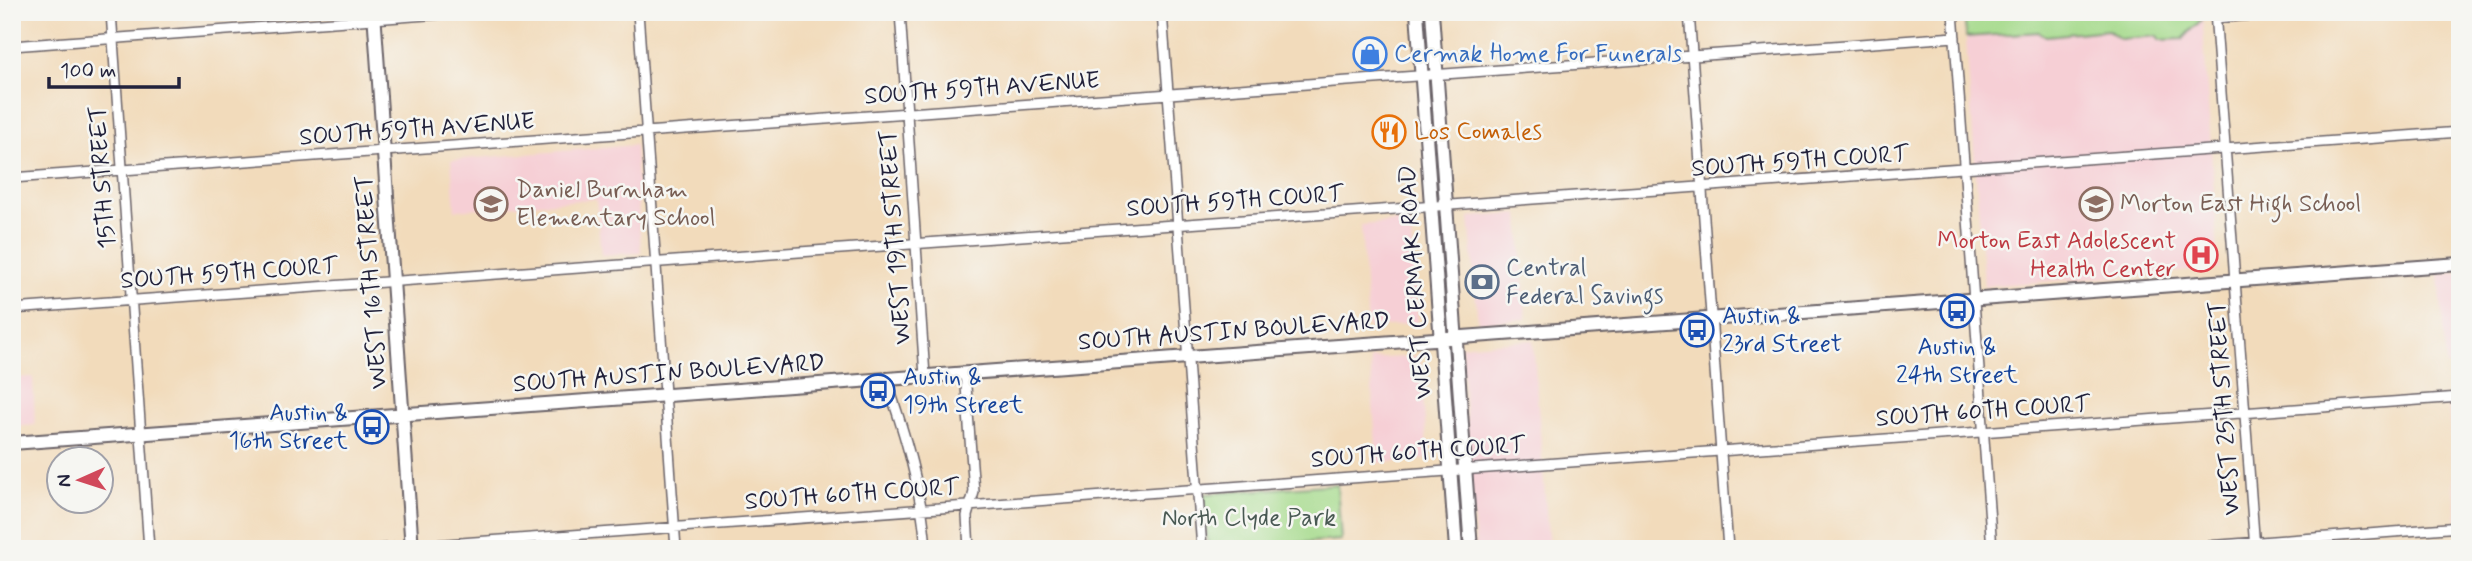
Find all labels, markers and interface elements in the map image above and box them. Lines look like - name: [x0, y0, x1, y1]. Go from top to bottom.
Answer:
- shop icon: Cermak Home For Funerals: [1351, 35, 1389, 73]
- place label: Cermak Home For Funerals: [1394, 39, 1682, 70]
- scale bar: [49, 46, 178, 90]
- text: 100 m: [60, 57, 116, 85]
- street label: SOUTH 59TH AVENUE: [863, 65, 1101, 113]
- street label: 15TH STREET: [83, 104, 123, 250]
- street label: SOUTH 59TH AVENUE: [298, 106, 536, 154]
- restaurant icon: Los Comales: [1370, 113, 1408, 151]
- place label: Los Comales: [1414, 117, 1542, 148]
- street label: WEST 19TH STREET: [873, 128, 919, 346]
- street label: SOUTH 59TH COURT: [1690, 139, 1910, 185]
- street label: WEST CERMAK ROAD: [1392, 164, 1440, 400]
- street label: WEST 16TH STREET: [349, 174, 395, 390]
- place label: Daniel Burnham Elementary School: [516, 175, 715, 234]
- street label: SOUTH 59TH COURT: [1125, 179, 1345, 225]
- school or university icon: Daniel Burnham Elementary School: [472, 185, 510, 223]
- school or university icon: Morton East High School: [2077, 185, 2115, 223]
- place label: Morton East High School: [2120, 189, 2361, 223]
- place label: Morton East Adolescent Health Center: [1937, 226, 2176, 285]
- hospital icon: Morton East Adolescent Health Center: [2182, 236, 2220, 274]
- street label: SOUTH 59TH COURT: [119, 251, 339, 297]
- place label: Central Federal Savings: [1506, 253, 1664, 315]
- bank icon: Central Federal Savings: [1463, 263, 1501, 301]
- bus stop icon: Austin & 24th Street: [1938, 292, 1976, 330]
- street label: WEST 25TH STREET: [2202, 300, 2248, 516]
- place label: Austin & 23rd Street: [1722, 301, 1842, 360]
- street label: SOUTH AUSTIN BOULEVARD: [1077, 306, 1391, 358]
- bus stop icon: Austin & 23rd Street: [1678, 311, 1716, 349]
- place label: Austin & 24th Street: [1896, 332, 2018, 391]
- street label: SOUTH AUSTIN BOULEVARD: [512, 348, 826, 400]
- place label: Austin & 19th Street: [903, 362, 1023, 421]
- bus stop icon: Austin & 19th Street: [859, 372, 897, 410]
- street label: SOUTH 60TH COURT: [1875, 389, 2092, 435]
- place label: Austin & 16th Street: [229, 398, 348, 457]
- bus stop icon: Austin & 16th Street: [353, 408, 391, 446]
- street label: SOUTH 60TH COURT: [1310, 430, 1527, 476]
- north arrow: [46, 446, 116, 516]
- street label: SOUTH 60TH COURT: [744, 472, 961, 518]
- text: N: [52, 474, 77, 488]
- park label: North Clyde Park: [1162, 503, 1336, 534]

